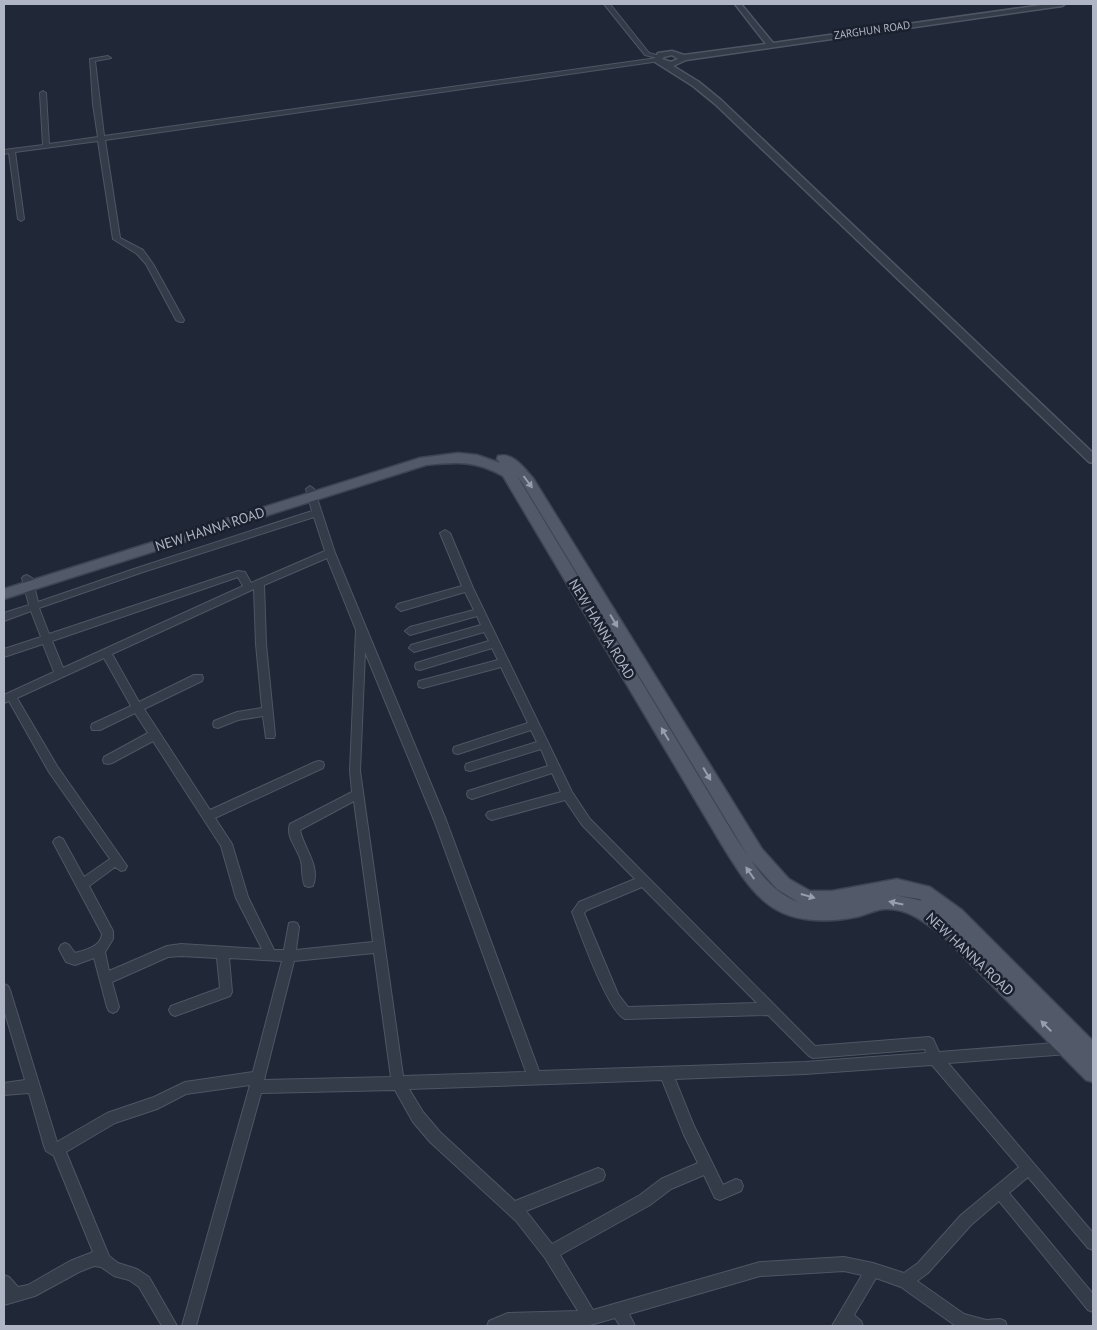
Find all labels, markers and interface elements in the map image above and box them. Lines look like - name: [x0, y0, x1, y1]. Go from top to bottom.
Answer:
- street label: ZARGHUN ROAD: [833, 18, 911, 42]
- one-way arrow: [523, 475, 533, 489]
- street label: NEW HANNA ROAD: [153, 503, 267, 555]
- street label: NEW HANNA ROAD: [565, 576, 639, 682]
- one-way arrow: [609, 614, 618, 627]
- one-way arrow: [661, 728, 670, 741]
- one-way arrow: [703, 768, 712, 781]
- one-way arrow: [745, 866, 755, 879]
- one-way arrow: [801, 893, 816, 901]
- one-way arrow: [889, 899, 904, 907]
- street label: NEW HANNA ROAD: [922, 909, 1018, 999]
- one-way arrow: [1040, 1021, 1052, 1033]

